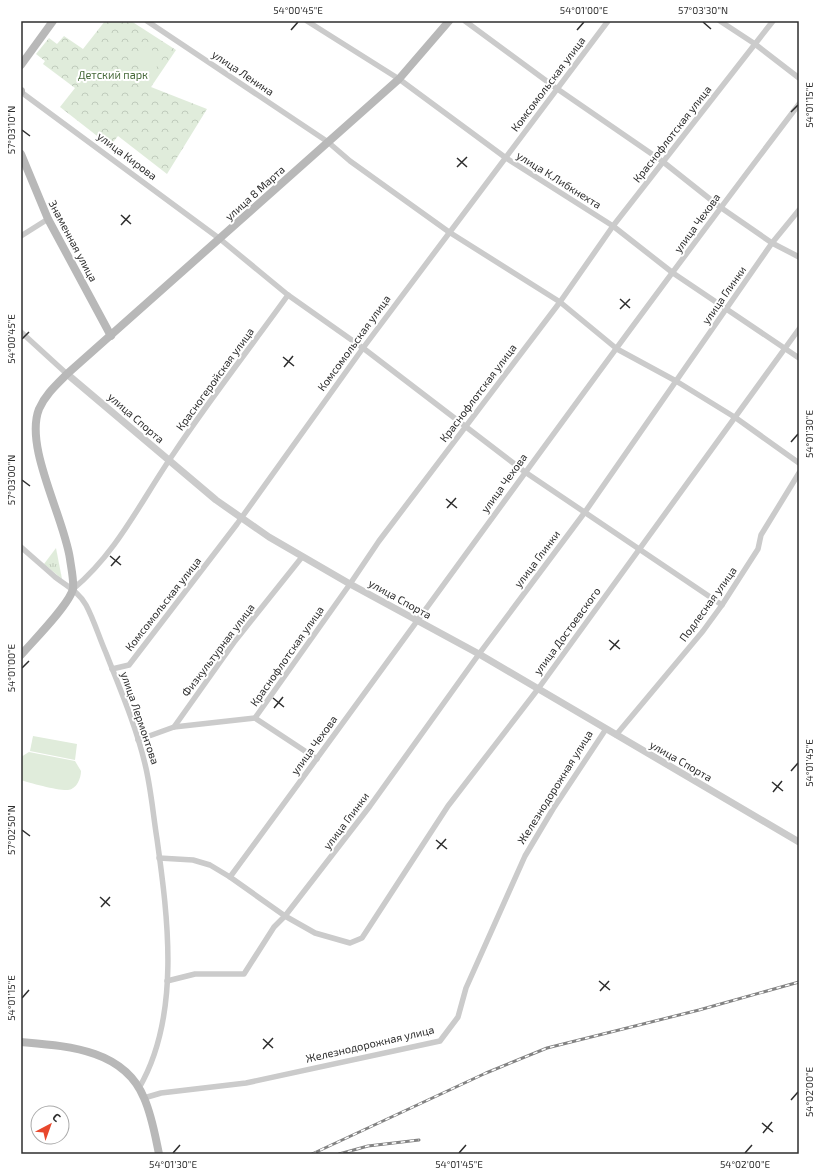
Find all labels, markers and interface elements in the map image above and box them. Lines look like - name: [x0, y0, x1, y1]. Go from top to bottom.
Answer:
- text: 54°00'45"E: [273, 4, 323, 16]
- text: 54°01'00"E: [560, 4, 609, 16]
- text: 57°03'30"N: [678, 4, 728, 16]
- street label: Комсомольская улица: [508, 34, 588, 134]
- street label: улица Ленина: [209, 47, 277, 99]
- park label: Детский парк: [78, 68, 148, 81]
- text: 54°01'15"E: [803, 82, 815, 128]
- street label: Краснофлотская улица: [630, 83, 714, 185]
- text: 57°03'10"N: [5, 106, 17, 154]
- street label: улица Кирова: [94, 129, 160, 183]
- street label: улица К.Либкнехта: [514, 148, 604, 212]
- street label: улица 8 Марта: [222, 162, 288, 224]
- street label: улица Чехова: [671, 191, 723, 255]
- street label: Знаменная улица: [46, 198, 100, 284]
- street label: улица Глинки: [699, 263, 749, 327]
- street label: Комсомольская улица: [314, 292, 394, 394]
- text: 54°00'45"E: [5, 314, 17, 364]
- street label: Красногеройская улица: [173, 325, 257, 433]
- street label: Краснофлотская улица: [437, 341, 519, 445]
- street label: улица Спорта: [105, 390, 167, 446]
- text: 54°01'30"E: [803, 410, 815, 458]
- street label: улица Чехова: [478, 451, 530, 515]
- text: 57°03'00"N: [5, 455, 17, 505]
- street label: улица Глинки: [511, 528, 563, 590]
- street label: Комсомольская улица: [122, 554, 204, 654]
- street label: Подлесная улица: [676, 564, 740, 644]
- street label: улица Спорта: [366, 576, 434, 622]
- street label: улица Достоевского: [531, 584, 603, 678]
- street label: Физкультурная улица: [178, 601, 258, 699]
- street label: Краснофлотская улица: [247, 603, 327, 709]
- text: 54°01'00"E: [5, 643, 17, 692]
- street label: улица Лермонтова: [118, 670, 162, 766]
- street label: улица Чехова: [288, 713, 340, 777]
- street label: Железнодорожная улица: [514, 727, 596, 847]
- street label: улица Спорта: [647, 737, 715, 785]
- text: 54°01'45"E: [803, 739, 815, 787]
- street label: улица Глинки: [320, 790, 372, 852]
- text: 57°02'50"N: [5, 805, 17, 855]
- text: 54°01'15"E: [5, 975, 17, 1021]
- street label: Железнодорожная улица: [304, 1022, 436, 1066]
- text: 54°02'00"E: [803, 1067, 815, 1117]
- north arrow: [30, 1105, 70, 1145]
- text: С: [50, 1110, 64, 1124]
- text: 54°01'30"E: [149, 1158, 197, 1170]
- text: 54°01'45"E: [435, 1158, 483, 1170]
- text: 54°02'00"E: [720, 1158, 770, 1170]

